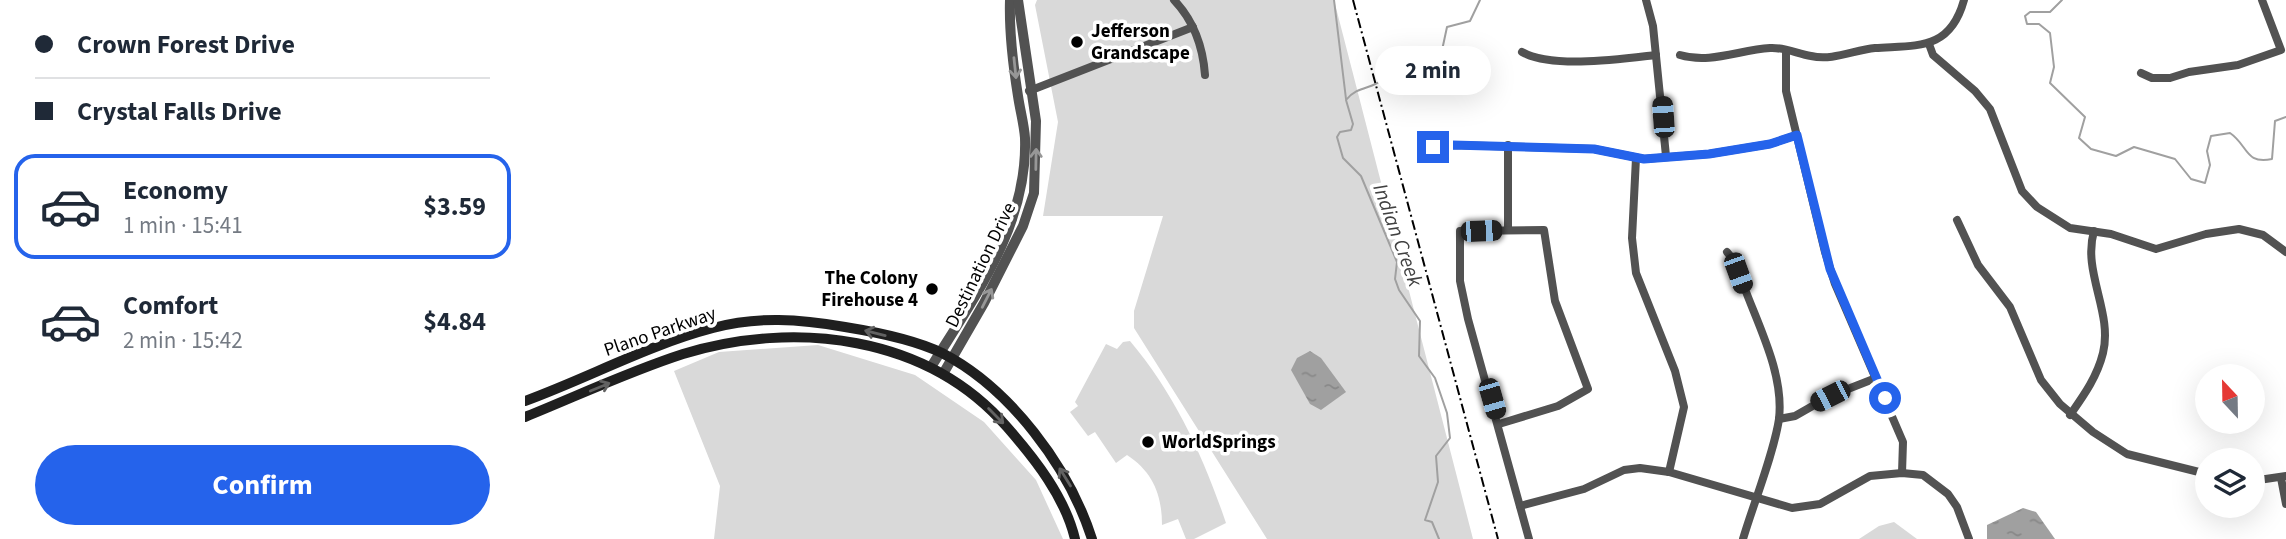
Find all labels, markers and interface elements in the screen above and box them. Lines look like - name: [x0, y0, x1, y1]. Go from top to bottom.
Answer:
- place label: Jefferson Grandscape: [1091, 18, 1190, 67]
- text: Crown Forest Drive: [77, 26, 295, 63]
- marker: Jefferson Grandscape: [1069, 34, 1085, 50]
- callout: 2 min: [1375, 46, 1491, 94]
- text: 2 min: [1405, 54, 1461, 87]
- one-way arrow: [1008, 56, 1021, 79]
- text: Crystal Falls Drive: [77, 93, 282, 130]
- car: [1652, 95, 1675, 139]
- route end: [1417, 131, 1449, 163]
- one-way arrow: [1029, 148, 1043, 171]
- text: Economy: [123, 172, 228, 209]
- icon: car: [39, 175, 102, 238]
- water label: Indian Creek: [1365, 179, 1431, 292]
- text: $3.59: [423, 188, 486, 225]
- street label: Destination Drive: [939, 198, 1023, 332]
- text: 1 min · 15:41: [123, 209, 243, 242]
- car: [1460, 220, 1503, 242]
- car: [1721, 250, 1756, 296]
- place label: The Colony Firehouse 4: [821, 265, 918, 314]
- marker: The Colony Firehouse 4: [924, 281, 940, 297]
- text: Comfort: [123, 287, 218, 324]
- one-way arrow: [980, 288, 994, 308]
- icon: car: [39, 290, 102, 353]
- street label: Plano Parkway: [600, 300, 720, 364]
- text: $4.84: [423, 303, 486, 340]
- text: 2 min · 15:42: [123, 324, 243, 357]
- one-way arrow: [864, 326, 887, 339]
- north arrow: [2195, 364, 2265, 434]
- map controls: [2195, 364, 2265, 518]
- car: [1477, 376, 1508, 422]
- car: [1807, 377, 1854, 415]
- one-way arrow: [589, 380, 611, 393]
- route start: [1869, 382, 1901, 414]
- one-way arrow: [988, 407, 1005, 424]
- place label: WorldSprings: [1162, 429, 1276, 456]
- marker: WorldSprings: [1140, 434, 1156, 450]
- button: Confirm: [35, 445, 490, 525]
- button: layers: [2195, 448, 2265, 518]
- one-way arrow: [1057, 467, 1071, 487]

